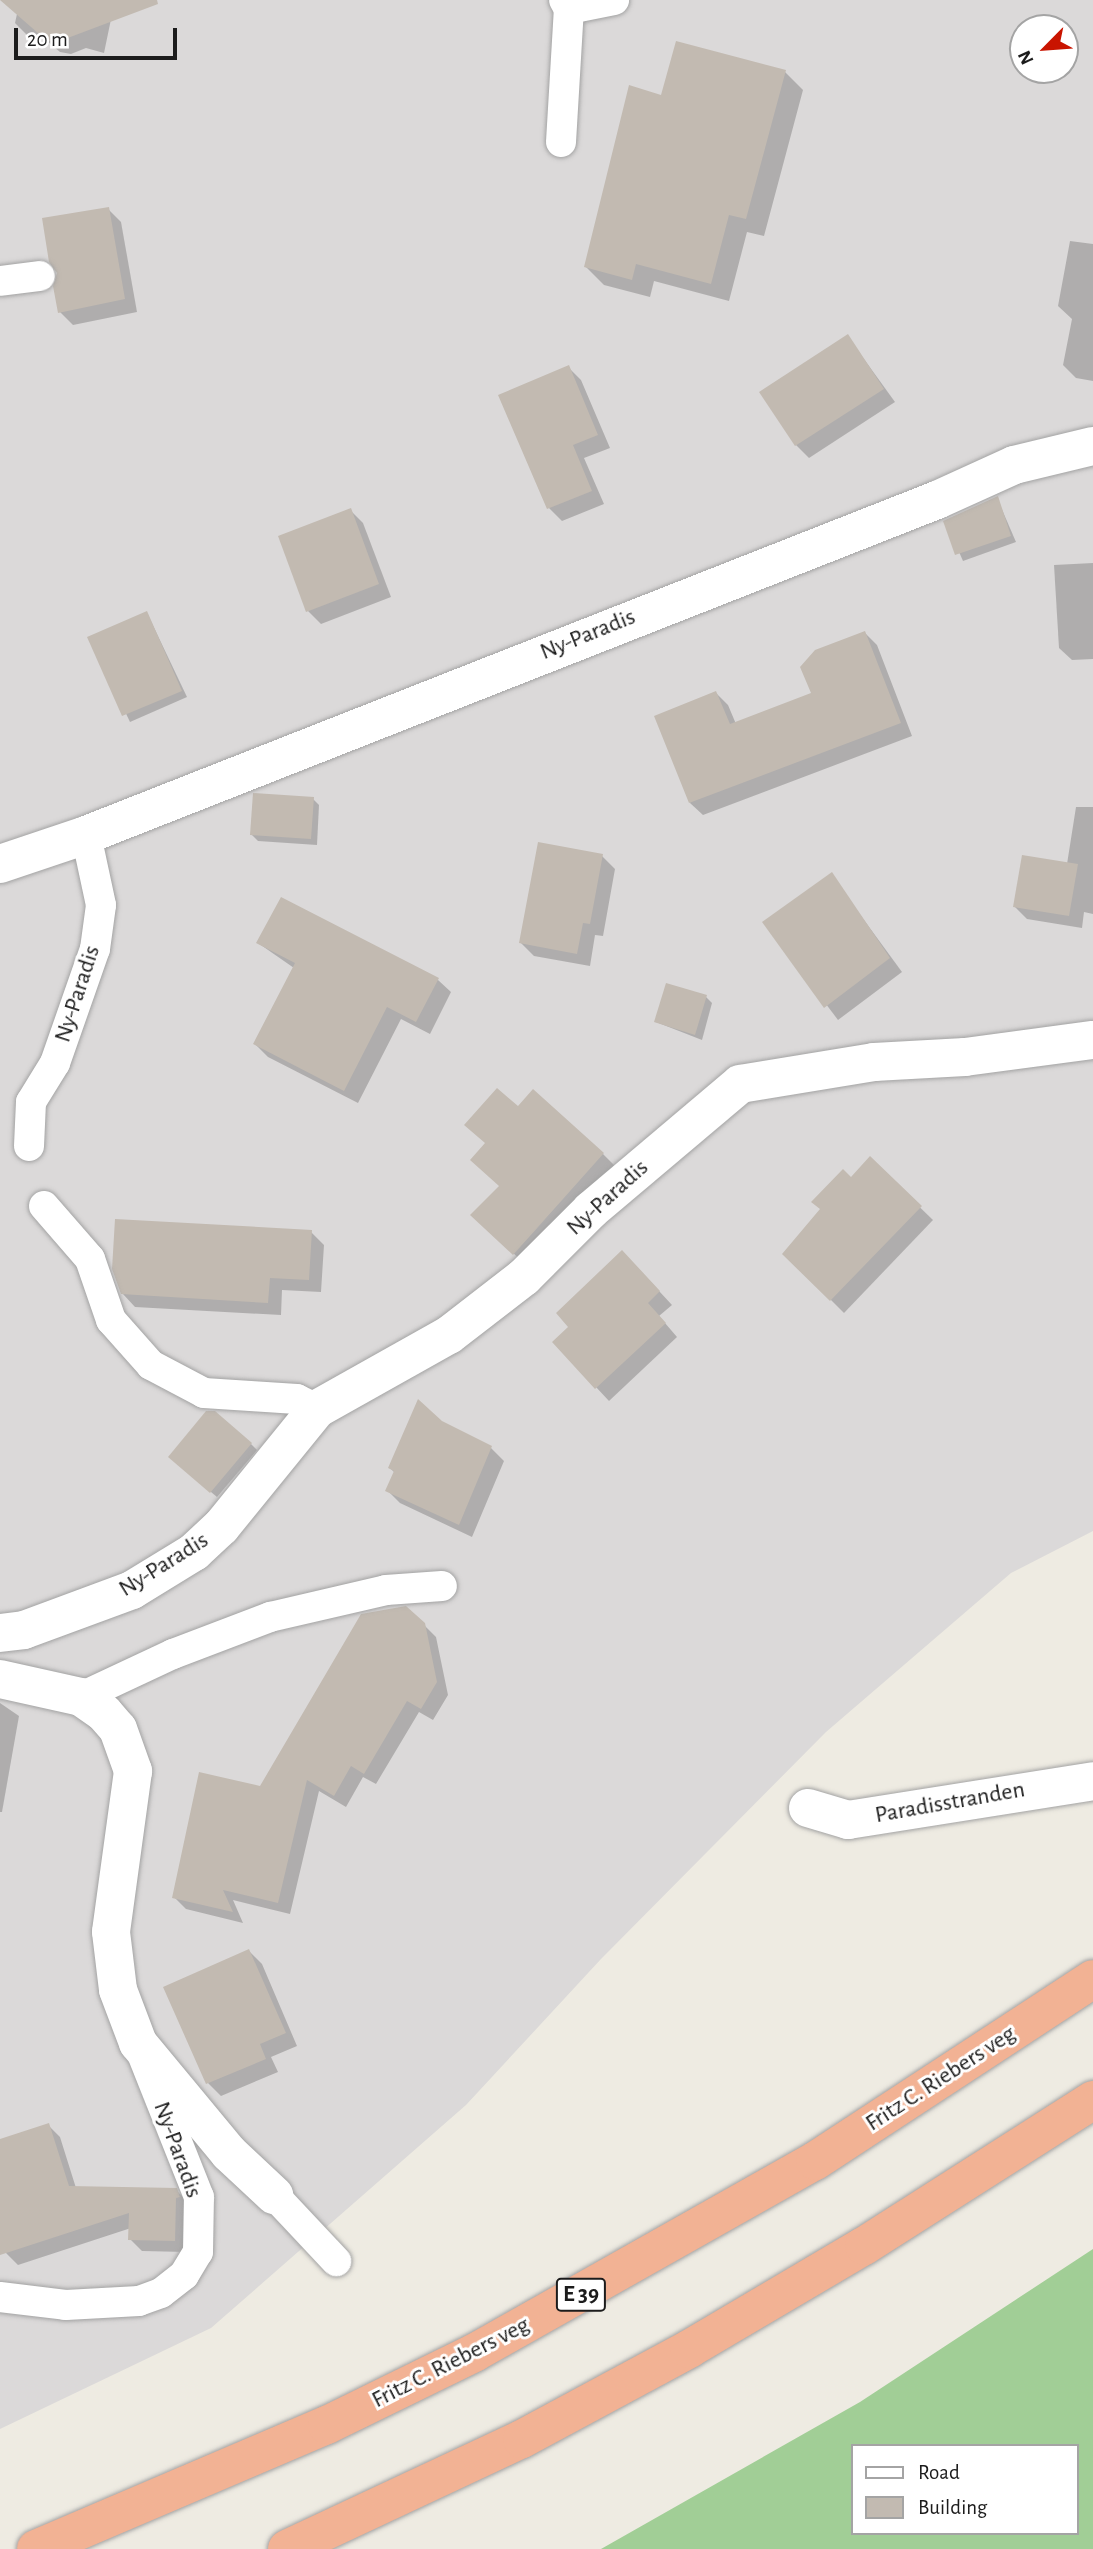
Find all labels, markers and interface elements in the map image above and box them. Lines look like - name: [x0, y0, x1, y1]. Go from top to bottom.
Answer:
- scale bar: [18, 14, 180, 58]
- north arrow: [1009, 14, 1079, 84]
- text: 20 m: [27, 29, 68, 50]
- text: N: [1015, 47, 1038, 67]
- street label: Ny-Paradis: [536, 603, 640, 667]
- street label: Ny-Paradis: [49, 942, 107, 1046]
- street label: Ny-Paradis: [561, 1154, 655, 1242]
- street label: Ny-Paradis: [114, 1526, 214, 1604]
- street label: Paradisstranden: [873, 1776, 1027, 1830]
- street label: Fritz C. Riebers veg: [861, 2020, 1021, 2138]
- street label: Ny-Paradis: [146, 2098, 208, 2202]
- road number: E 39: [555, 2276, 607, 2314]
- street label: Fritz C. Riebers veg: [367, 2311, 535, 2415]
- legend: [852, 2444, 1079, 2535]
- text: Road: [918, 2462, 960, 2483]
- text: Building: [918, 2497, 987, 2518]

